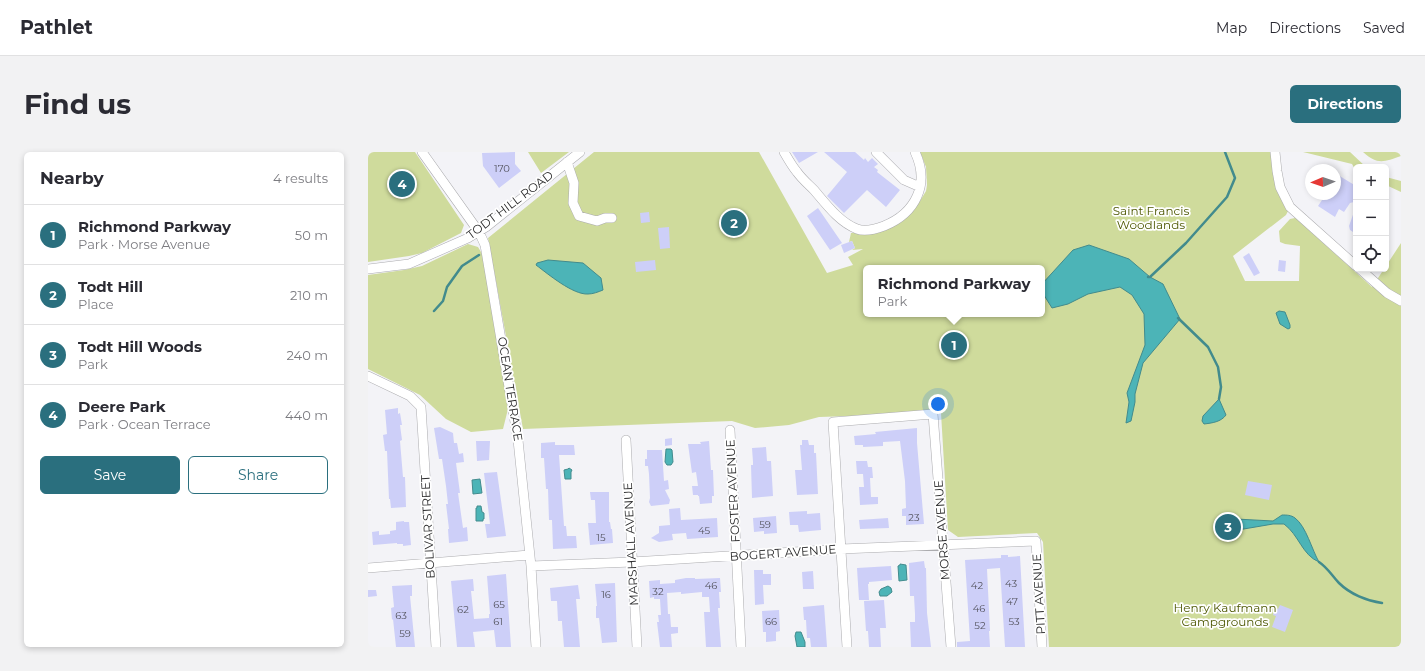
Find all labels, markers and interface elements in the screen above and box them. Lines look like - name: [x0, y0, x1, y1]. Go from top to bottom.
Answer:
- text: Pathlet: [20, 16, 93, 39]
- text: Map: [1216, 19, 1247, 37]
- text: Directions: [1269, 19, 1341, 37]
- text: Saved: [1363, 19, 1405, 37]
- button: Directions: [1290, 85, 1401, 123]
- text: Find us: [24, 87, 131, 121]
- house number: 170: [494, 162, 510, 175]
- north arrow: [1305, 164, 1341, 200]
- map controls: [1353, 164, 1389, 272]
- button: +: [1353, 164, 1389, 200]
- street label: TODT HILL ROAD: [463, 167, 556, 242]
- text: Nearby: [40, 168, 104, 188]
- pin: 4: [389, 169, 415, 199]
- text: 4 results: [273, 170, 328, 186]
- button: −: [1353, 200, 1389, 236]
- park label: Saint Francis Woodlands: [1113, 203, 1189, 232]
- pin: 2: [721, 208, 747, 238]
- text: Richmond Parkway: [78, 217, 231, 236]
- text: 1: [50, 227, 56, 243]
- text: 50 m: [295, 227, 328, 243]
- text: Park · Morse Avenue: [78, 236, 210, 252]
- button: locate: [1353, 236, 1389, 272]
- popup: [863, 265, 1045, 317]
- text: Richmond Parkway: [878, 274, 1030, 293]
- text: Todt Hill: [78, 277, 143, 296]
- text: 2: [49, 287, 57, 303]
- text: 210 m: [290, 287, 328, 303]
- text: Park: [878, 293, 907, 309]
- text: Place: [78, 296, 114, 312]
- pin: 1: [941, 330, 967, 360]
- street label: OCEAN TERRACE: [495, 336, 526, 442]
- text: Todt Hill Woods: [78, 337, 202, 356]
- text: 3: [49, 347, 57, 363]
- text: 240 m: [287, 347, 328, 363]
- text: Park: [78, 356, 108, 372]
- your location: [928, 394, 948, 414]
- text: Deere Park: [78, 397, 166, 416]
- text: 4: [49, 407, 57, 423]
- text: 440 m: [285, 407, 328, 423]
- text: Park · Ocean Terrace: [78, 416, 211, 432]
- street label: FOSTER AVENUE: [722, 439, 743, 543]
- button: Save: [40, 456, 180, 494]
- button: Share: [188, 456, 328, 494]
- street label: BOLIVAR STREET: [417, 475, 438, 579]
- street label: MORSE AVENUE: [931, 479, 952, 581]
- street label: MARSHALL AVENUE: [620, 482, 641, 606]
- house number: 23: [908, 511, 920, 524]
- pin: 3: [1215, 512, 1241, 542]
- house number: 59: [759, 518, 771, 531]
- house number: 45: [698, 524, 710, 537]
- house number: 15: [596, 531, 606, 544]
- street label: BOGERT AVENUE: [729, 541, 837, 564]
- street label: PITT AVENUE: [1029, 553, 1048, 635]
- house number: 43: [1005, 577, 1017, 590]
- house number: 46: [705, 579, 717, 592]
- house number: 42: [971, 579, 983, 592]
- house number: 32: [652, 585, 664, 598]
- house number: 16: [601, 588, 611, 601]
- house number: 47: [1006, 595, 1018, 608]
- house number: 65: [493, 598, 505, 611]
- park label: Henry Kaufmann Campgrounds: [1173, 600, 1277, 629]
- house number: 46: [973, 602, 985, 615]
- house number: 62: [457, 603, 469, 616]
- house number: 63: [395, 609, 407, 622]
- house number: 61: [493, 615, 503, 628]
- house number: 66: [765, 615, 777, 628]
- house number: 53: [1008, 615, 1020, 628]
- house number: 52: [974, 619, 986, 632]
- house number: 59: [399, 627, 411, 640]

